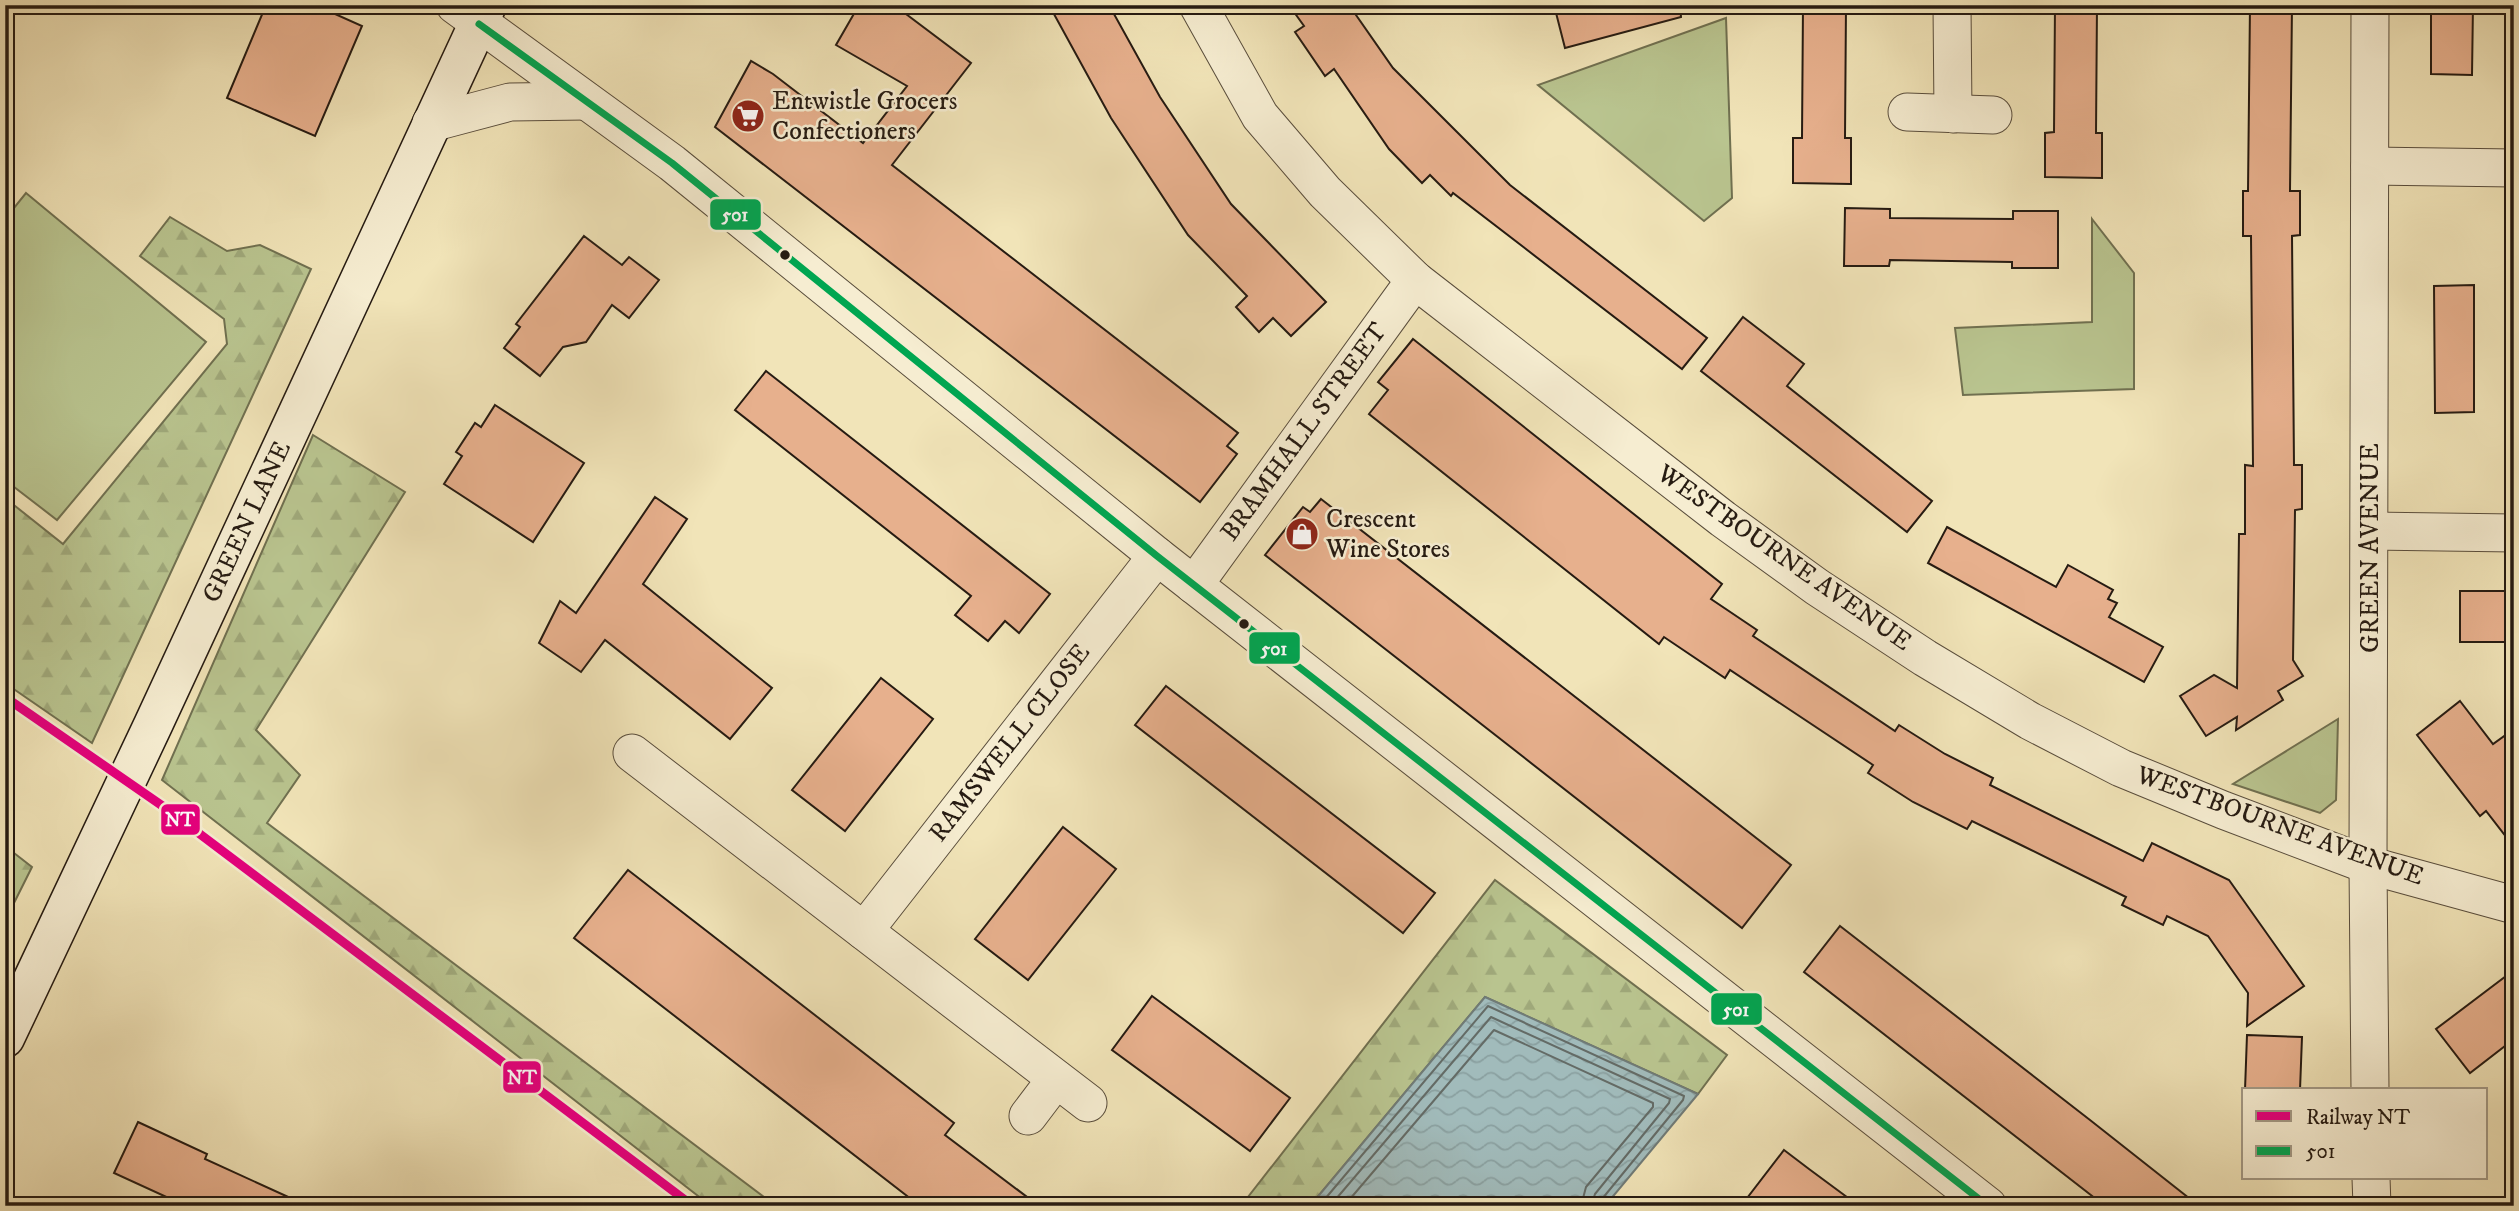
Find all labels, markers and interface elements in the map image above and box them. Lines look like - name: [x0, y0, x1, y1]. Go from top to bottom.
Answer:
- place label: Entwistle Grocers Confectioners: [772, 85, 957, 148]
- supermarket icon: Entwistle Grocers Confectioners: [729, 97, 767, 135]
- line badge: 501: [709, 198, 762, 231]
- text: 501: [721, 204, 748, 227]
- unlabelled marker: [778, 248, 792, 262]
- street label: BRAMHALL STREET: [1213, 316, 1395, 548]
- street label: GREEN LANE: [195, 436, 299, 608]
- street label: GREEN AVENUE: [2354, 443, 2387, 653]
- street label: WESTBOURNE AVENUE: [1649, 457, 1918, 659]
- place label: Crescent Wine Stores: [1325, 503, 1450, 566]
- shop icon: Crescent Wine Stores: [1283, 515, 1321, 553]
- unlabelled marker: [1237, 617, 1251, 631]
- line badge: 501: [1248, 631, 1301, 665]
- street label: RAMSWELL CLOSE: [922, 637, 1098, 849]
- text: 501: [1260, 638, 1287, 661]
- street label: WESTBOURNE AVENUE: [2131, 758, 2428, 893]
- line badge: NT: [160, 803, 201, 836]
- text: NT: [165, 809, 196, 832]
- line badge: 501: [1710, 992, 1763, 1026]
- text: 501: [1722, 999, 1749, 1022]
- line badge: NT: [502, 1060, 542, 1094]
- text: NT: [507, 1067, 538, 1090]
- legend: [2242, 1088, 2488, 1180]
- text: Railway NT: [2306, 1105, 2410, 1131]
- text: 501: [2306, 1139, 2335, 1165]

